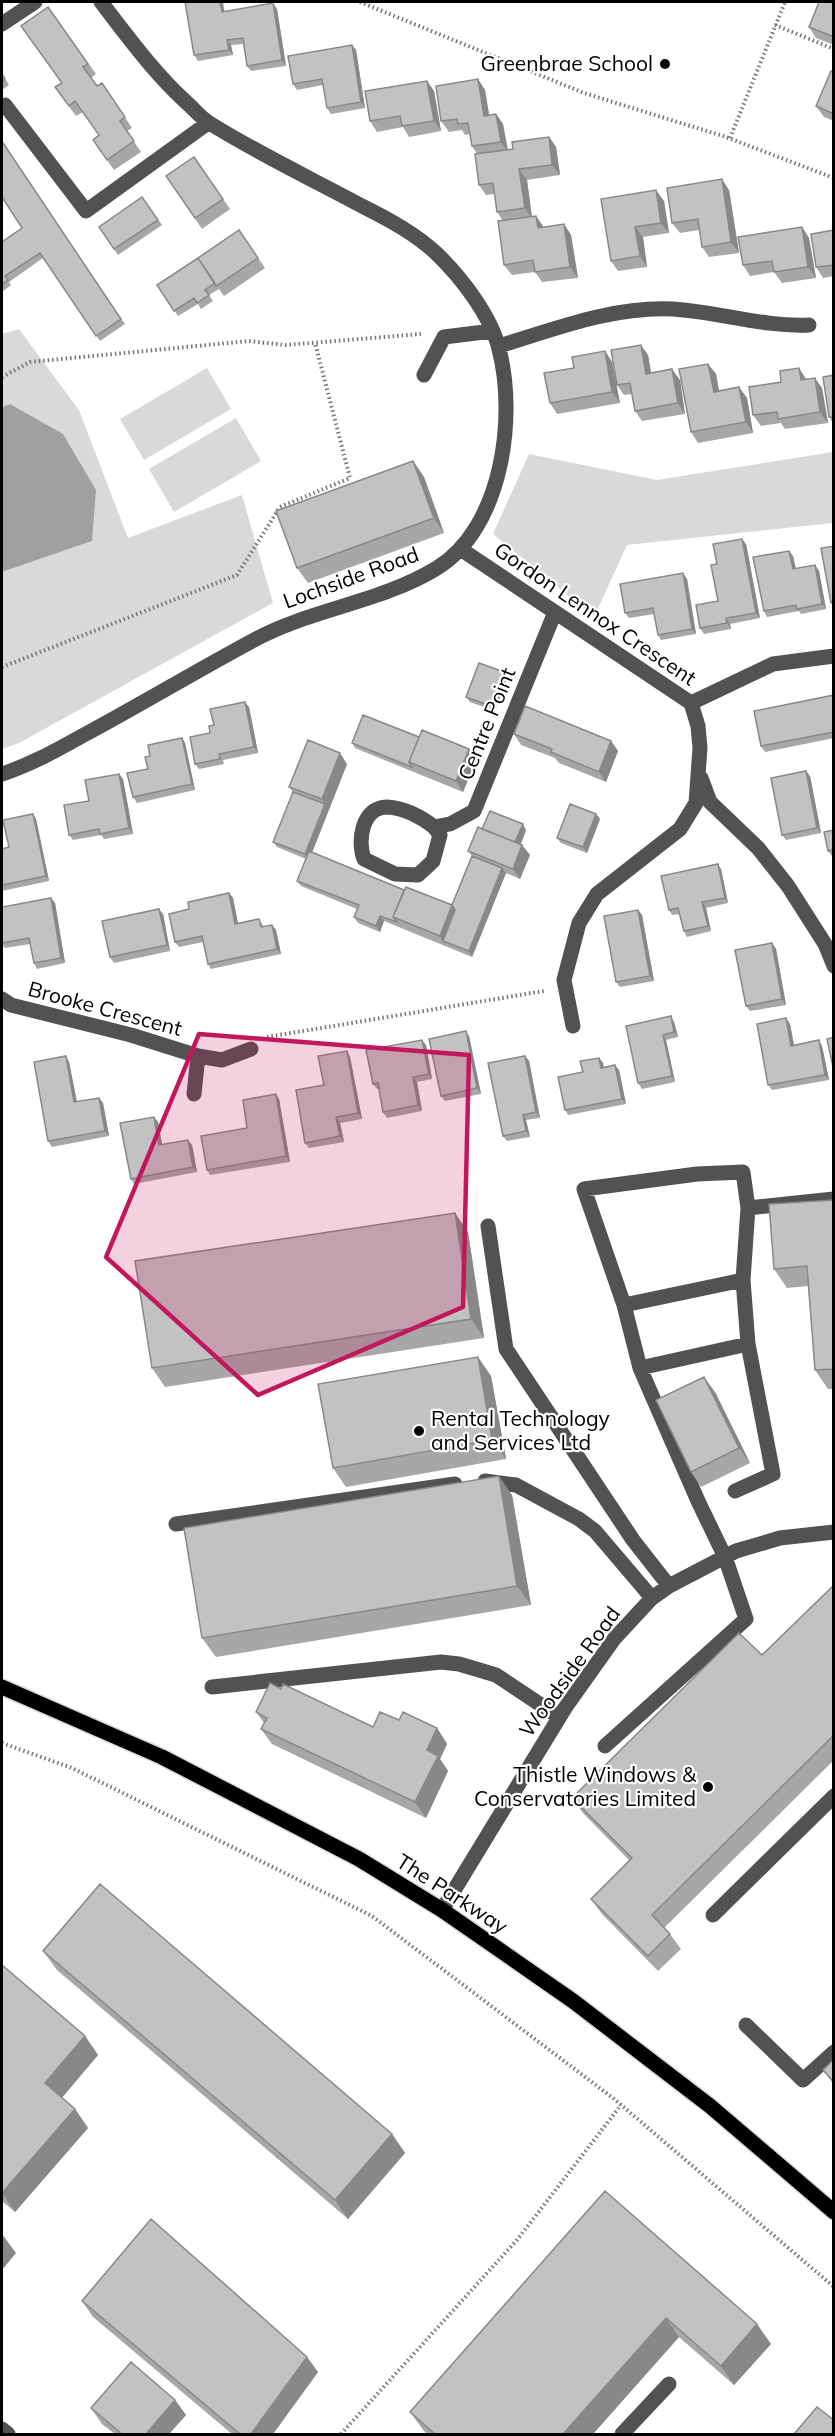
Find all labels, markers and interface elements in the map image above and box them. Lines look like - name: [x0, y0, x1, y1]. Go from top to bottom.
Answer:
- place label: Greenbrae School: [481, 50, 653, 76]
- marker: Greenbrae School: [658, 57, 672, 71]
- street label: Gordon Lennox Crescent: [490, 536, 701, 690]
- street label: Lochside Road: [279, 540, 422, 614]
- street label: Centre Point: [452, 664, 520, 784]
- street label: Brooke Crescent: [26, 975, 185, 1041]
- place label: Rental Technology and Services Ltd: [431, 1405, 610, 1455]
- marker: Rental Technology and Services Ltd: [412, 1424, 426, 1438]
- street label: Woodside Road: [513, 1601, 625, 1742]
- place label: Thistle Windows & Conservatories Limited: [474, 1761, 697, 1811]
- marker: Thistle Windows & Conservatories Limited: [701, 1780, 715, 1794]
- street label: The Parkway: [392, 1848, 513, 1939]

